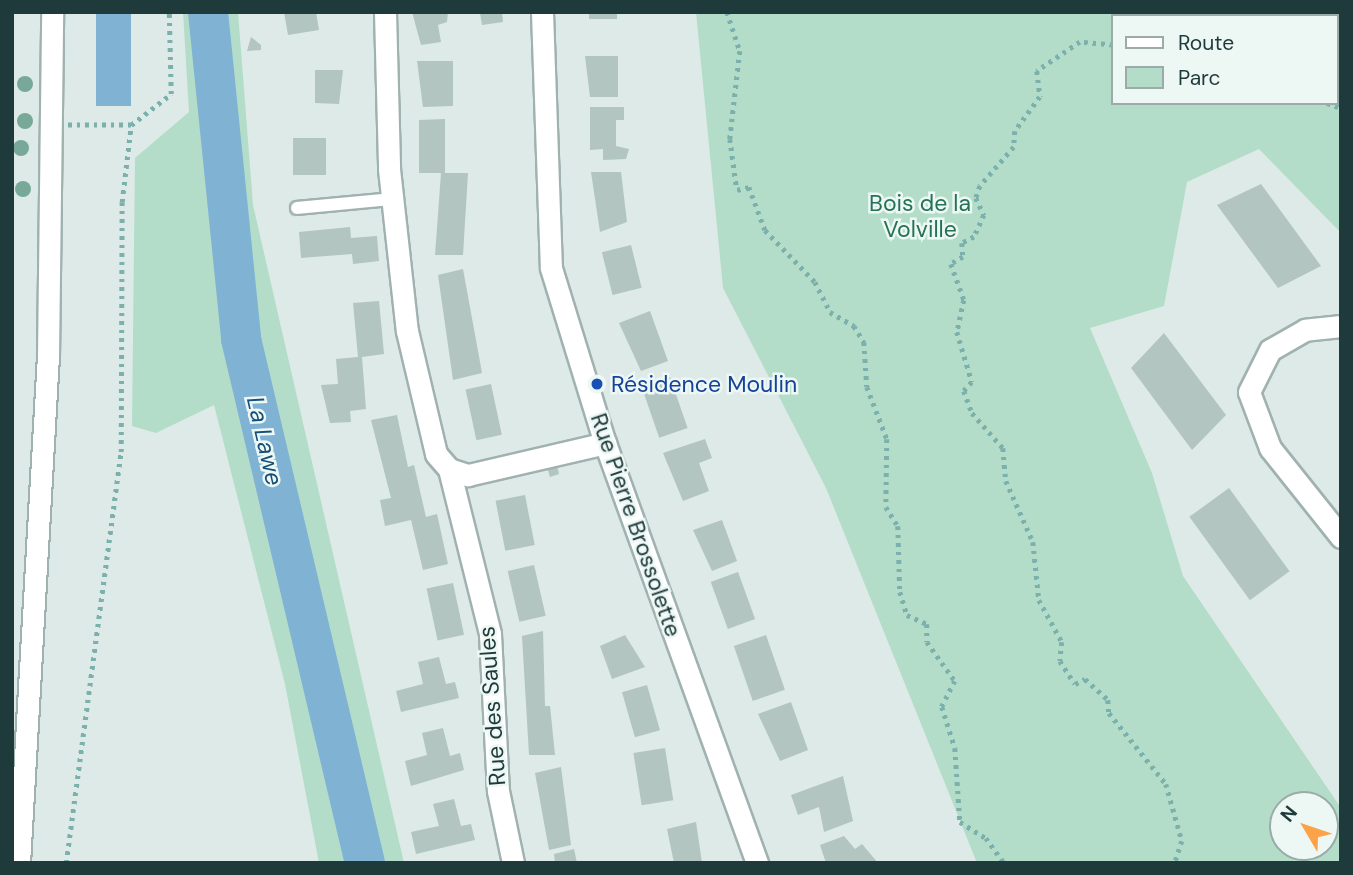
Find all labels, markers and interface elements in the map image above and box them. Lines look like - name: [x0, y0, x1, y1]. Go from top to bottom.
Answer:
- legend: [1112, 14, 1339, 105]
- text: Route: [1178, 29, 1234, 57]
- text: Parc: [1178, 64, 1221, 92]
- park label: Bois de la Volville: [869, 189, 971, 243]
- place label: Résidence Moulin: [611, 370, 797, 398]
- marker: Résidence Moulin: [589, 376, 605, 392]
- water label: La Lawe: [241, 394, 289, 488]
- street label: Rue Pierre Brossolette: [585, 410, 687, 640]
- street label: Rue des Saules: [473, 625, 511, 787]
- north arrow: [1269, 791, 1339, 861]
- text: N: [1275, 800, 1303, 827]

